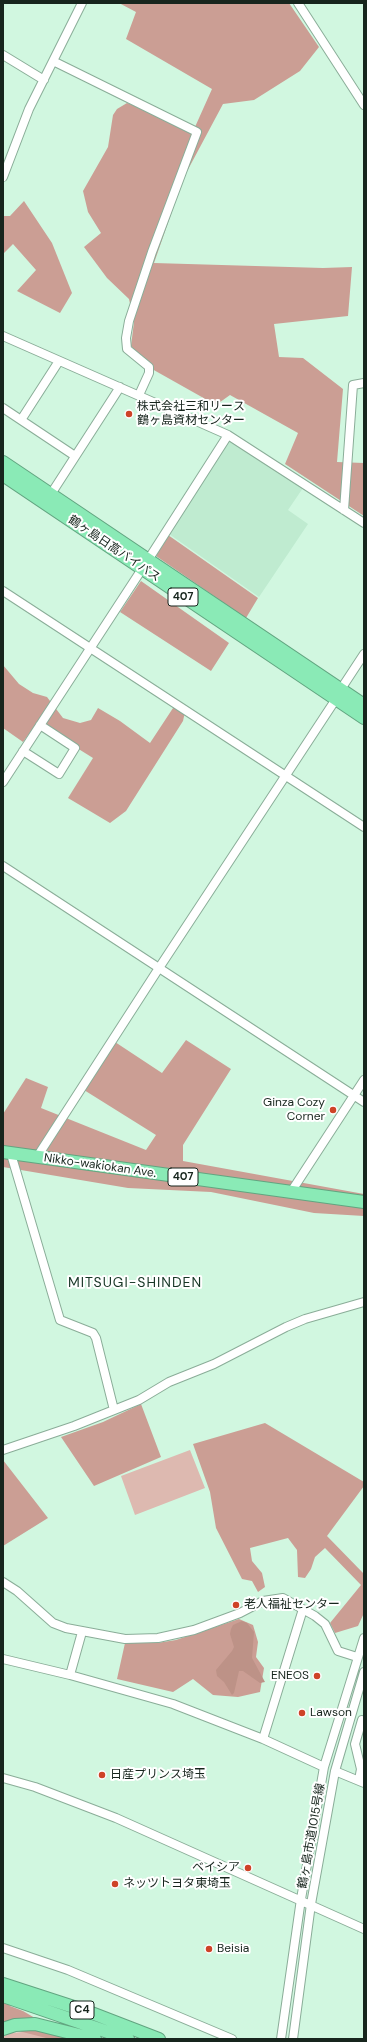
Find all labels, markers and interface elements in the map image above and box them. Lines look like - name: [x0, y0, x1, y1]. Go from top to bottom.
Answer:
- place label: 株式会社三和リース 鶴ヶ島資材センター: [137, 400, 245, 428]
- marker: 株式会社三和リース 鶴ヶ島資材センター: [124, 409, 134, 419]
- street label: 鶴ヶ島日高バイパス: [65, 513, 163, 585]
- road number: 407: [168, 588, 198, 606]
- place label: Ginza Cozy Corner: [263, 1096, 325, 1124]
- marker: Ginza Cozy Corner: [328, 1105, 338, 1115]
- street label: Nikko-wakiokan Ave.: [43, 1151, 157, 1181]
- road number: 407: [168, 1168, 198, 1186]
- district label: MITSUGI-SHINDEN: [68, 1275, 202, 1291]
- place label: 老人福祉センター: [244, 1598, 340, 1612]
- marker: 老人福祉センター: [231, 1600, 241, 1610]
- place label: ENEOS: [271, 1669, 309, 1683]
- marker: ENEOS: [312, 1671, 322, 1681]
- place label: Lawson: [310, 1706, 352, 1720]
- marker: Lawson: [297, 1708, 307, 1718]
- place label: 日産プリンス埼玉: [110, 1768, 206, 1782]
- marker: 日産プリンス埼玉: [97, 1770, 107, 1780]
- street label: 鶴ヶ島市道1015号線: [296, 1782, 328, 1890]
- place label: ベイシア: [192, 1861, 240, 1875]
- marker: ベイシア: [243, 1863, 253, 1873]
- place label: ネッツトヨタ東埼玉: [123, 1877, 231, 1891]
- marker: ネッツトヨタ東埼玉: [110, 1879, 120, 1889]
- place label: Beisia: [217, 1942, 249, 1956]
- marker: Beisia: [204, 1944, 214, 1954]
- road number: C4: [70, 2001, 94, 2019]

